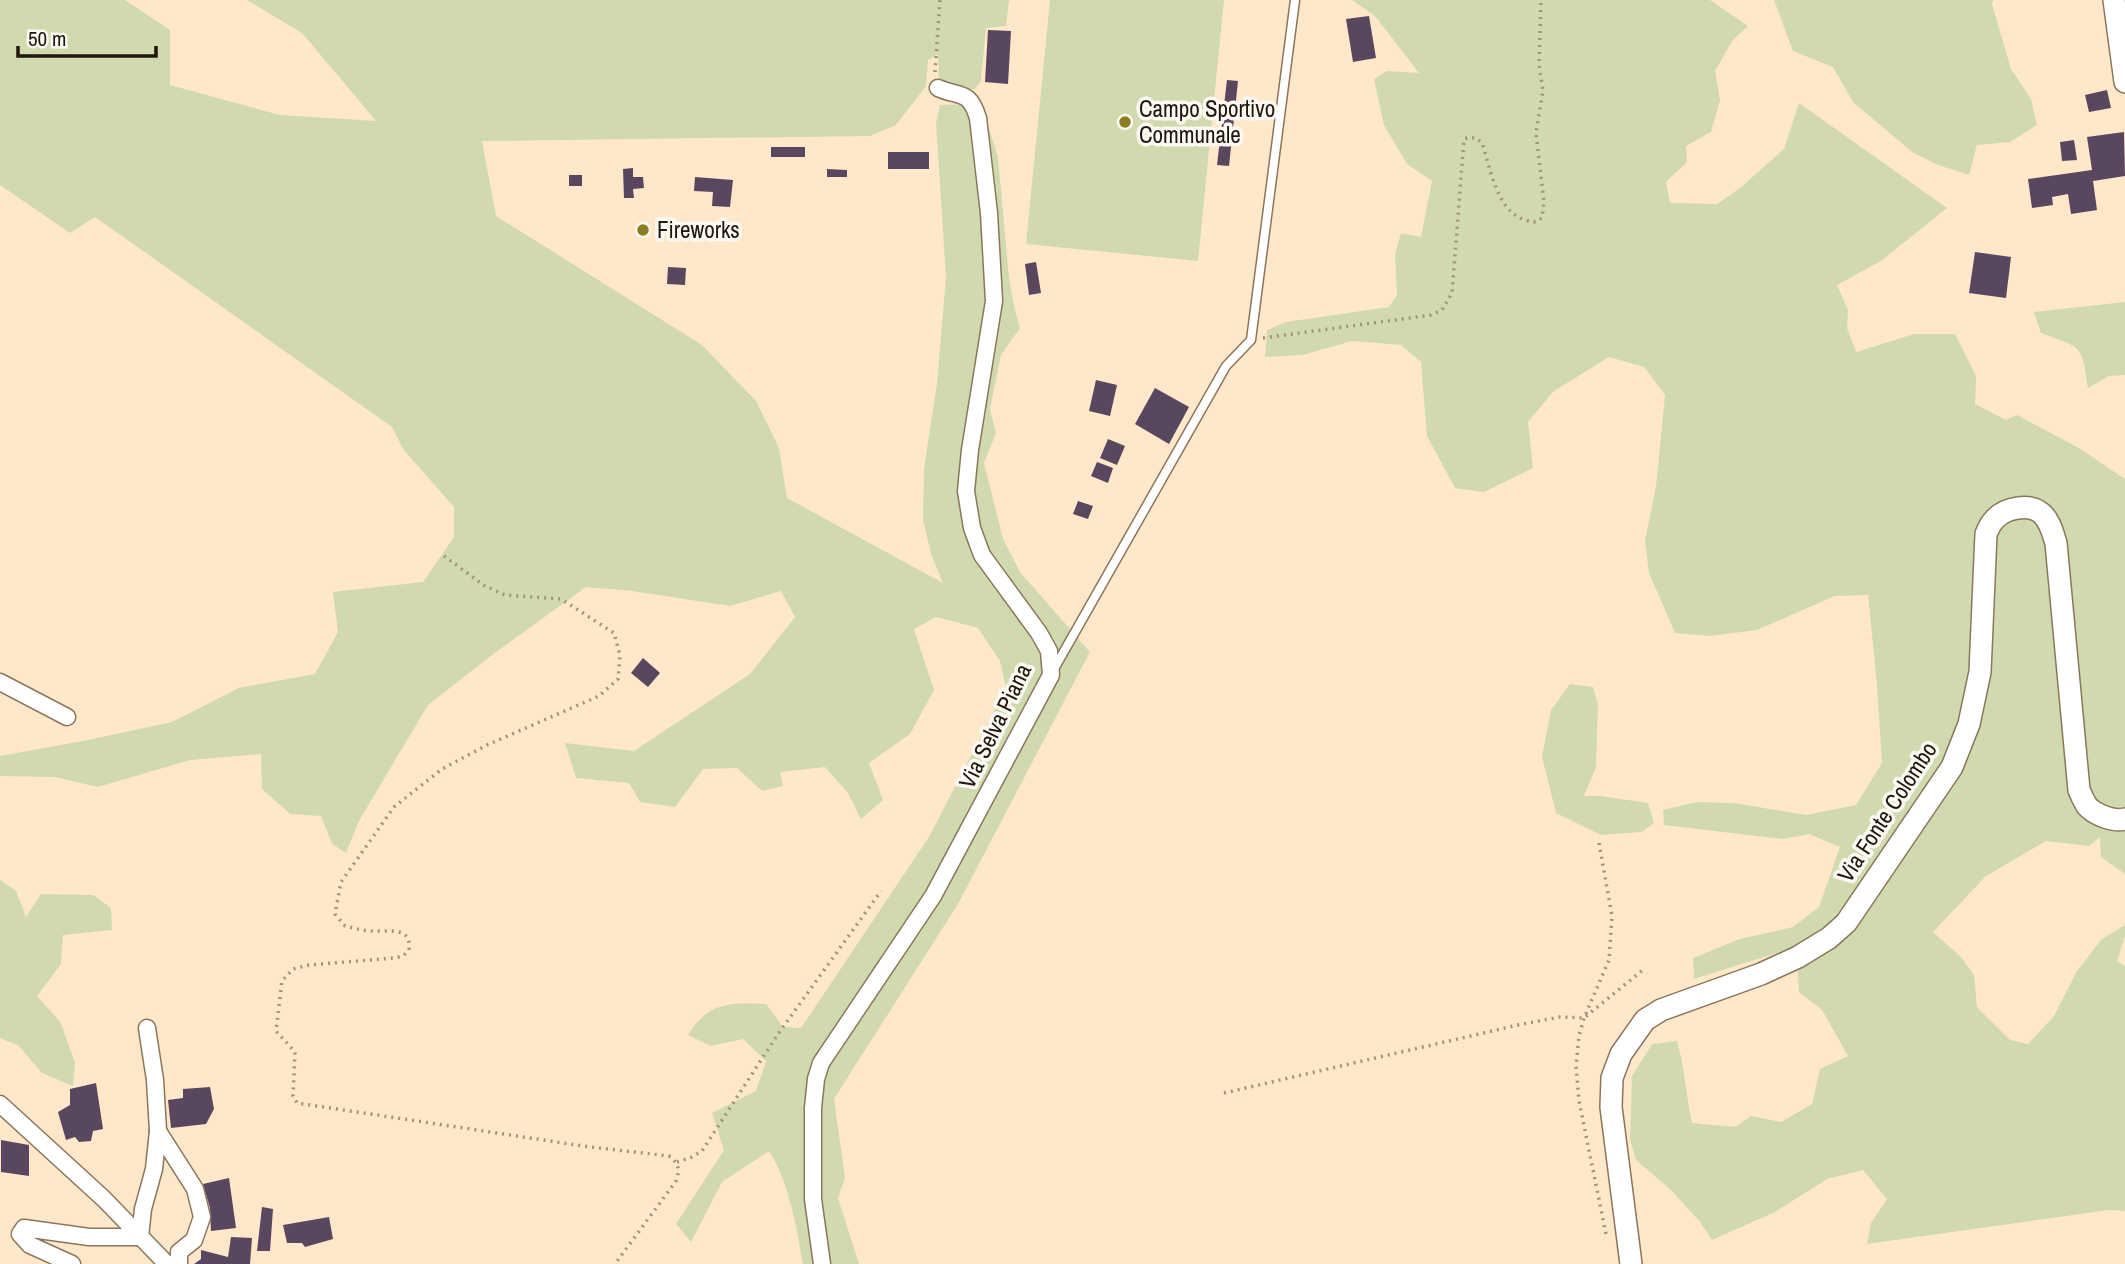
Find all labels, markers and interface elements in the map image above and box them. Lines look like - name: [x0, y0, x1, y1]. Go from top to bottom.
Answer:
- scale bar: [18, 14, 156, 58]
- text: 50 m: [28, 24, 66, 53]
- place label: Campo Sportivo Communale: [1139, 93, 1275, 150]
- marker: Campo Sportivo Communale: [1117, 114, 1133, 130]
- place label: Fireworks: [657, 214, 740, 245]
- marker: Fireworks: [635, 222, 651, 238]
- street label: Via Selva Piana: [951, 658, 1038, 793]
- street label: Via Fonte Colombo: [1830, 736, 1943, 888]

